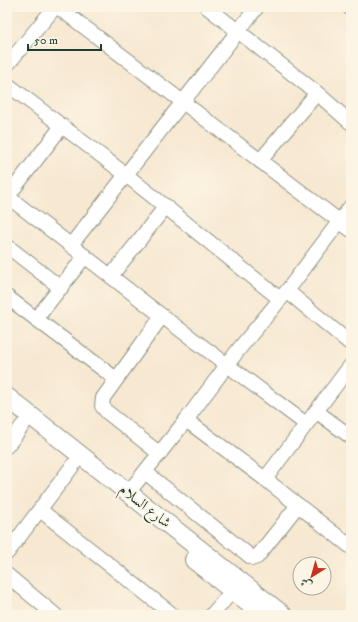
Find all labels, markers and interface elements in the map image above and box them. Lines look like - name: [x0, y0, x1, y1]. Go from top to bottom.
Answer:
- scale bar: [28, 26, 101, 52]
- text: 50 m: [34, 33, 58, 48]
- street label: شارع السلام: [113, 480, 175, 535]
- north arrow: [292, 556, 332, 596]
- text: ش: [298, 574, 315, 592]

